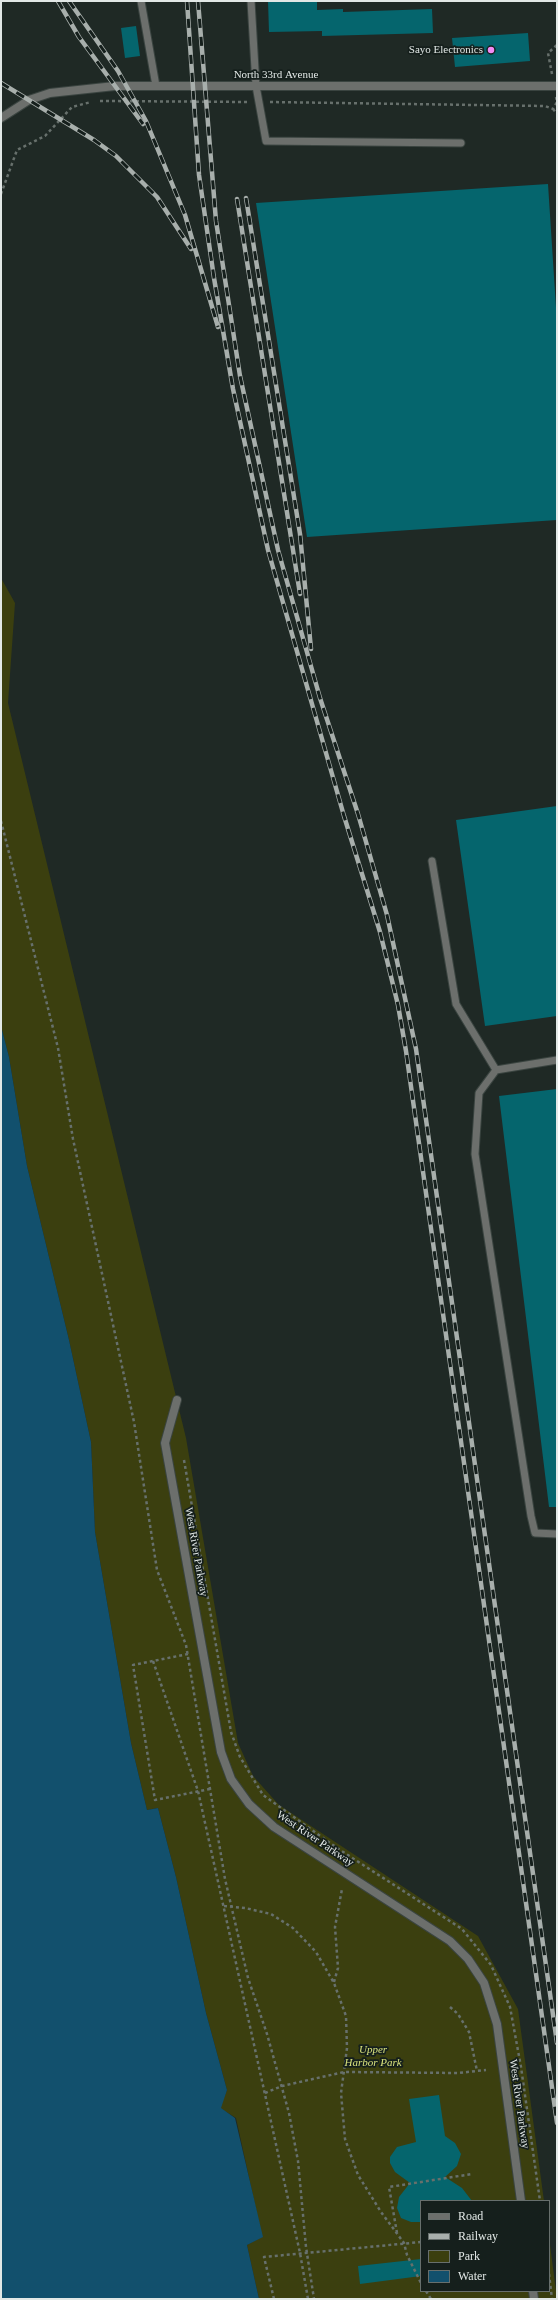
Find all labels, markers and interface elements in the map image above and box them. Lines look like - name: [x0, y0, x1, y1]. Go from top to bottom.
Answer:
- place label: Sayo Electronics: [409, 43, 483, 57]
- marker: Sayo Electronics: [486, 45, 496, 55]
- street label: North 33rd Avenue: [234, 68, 318, 82]
- street label: West River Parkway: [182, 1506, 210, 1598]
- street label: West River Parkway: [274, 1808, 356, 1870]
- park label: Upper Harbor Park: [344, 2043, 402, 2069]
- street label: West River Parkway: [506, 2058, 532, 2150]
- legend: [420, 2200, 550, 2292]
- text: Road: [458, 2209, 483, 2223]
- text: Railway: [458, 2229, 498, 2243]
- text: Park: [458, 2249, 480, 2263]
- text: Water: [458, 2269, 486, 2283]

